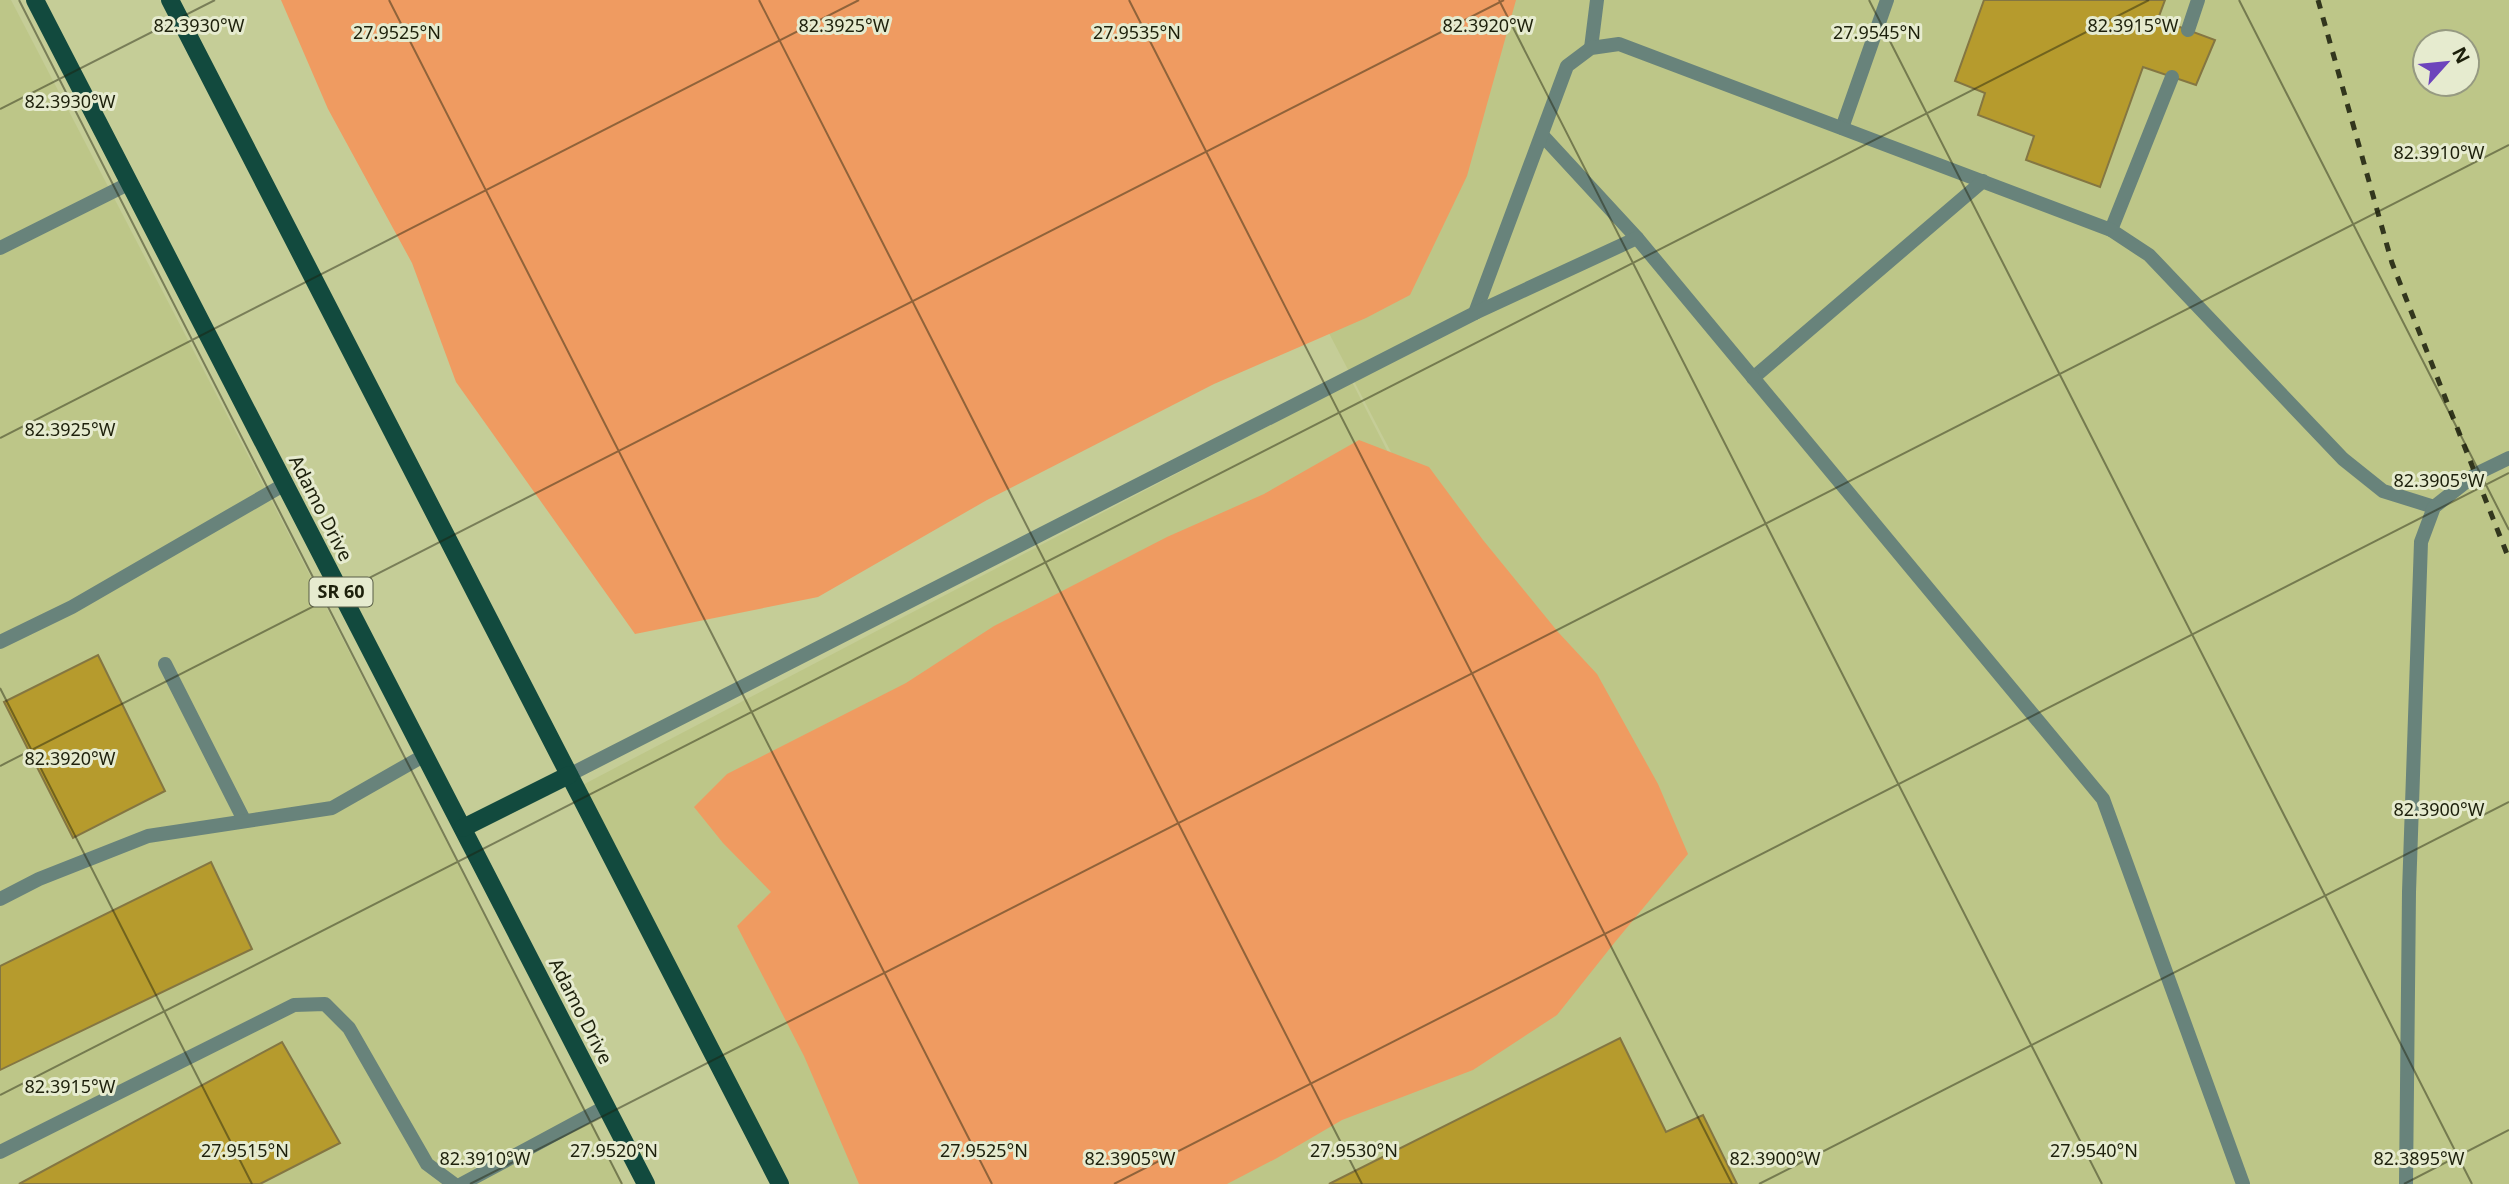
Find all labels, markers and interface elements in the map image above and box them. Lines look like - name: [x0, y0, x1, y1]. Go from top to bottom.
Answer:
- text: 82.3930°W: [153, 13, 245, 37]
- text: 82.3925°W: [798, 13, 890, 37]
- text: 82.3920°W: [1442, 13, 1534, 37]
- text: 82.3915°W: [2087, 13, 2179, 37]
- text: 27.9525°N: [353, 20, 441, 44]
- text: 27.9535°N: [1093, 20, 1181, 44]
- text: 27.9545°N: [1833, 20, 1921, 44]
- north arrow: [2411, 28, 2481, 98]
- text: N: [2446, 42, 2476, 68]
- text: 82.3930°W: [24, 89, 116, 113]
- text: 82.3910°W: [2393, 140, 2485, 164]
- text: 82.3925°W: [24, 417, 116, 441]
- street label: Adamo Drive: [283, 451, 359, 565]
- text: 82.3905°W: [2393, 468, 2485, 492]
- road number: SR 60: [310, 578, 372, 606]
- text: 82.3920°W: [24, 746, 116, 770]
- text: 82.3900°W: [2393, 797, 2485, 821]
- street label: Adamo Drive: [543, 954, 619, 1068]
- text: 82.3915°W: [24, 1074, 116, 1098]
- text: 27.9515°N: [201, 1138, 289, 1162]
- text: 27.9520°N: [570, 1138, 658, 1162]
- text: 27.9525°N: [940, 1138, 1028, 1162]
- text: 27.9530°N: [1310, 1138, 1398, 1162]
- text: 27.9540°N: [2050, 1138, 2138, 1162]
- text: 82.3910°W: [439, 1146, 531, 1170]
- text: 82.3905°W: [1084, 1146, 1176, 1170]
- text: 82.3900°W: [1729, 1146, 1821, 1170]
- text: 82.3895°W: [2373, 1146, 2465, 1170]

